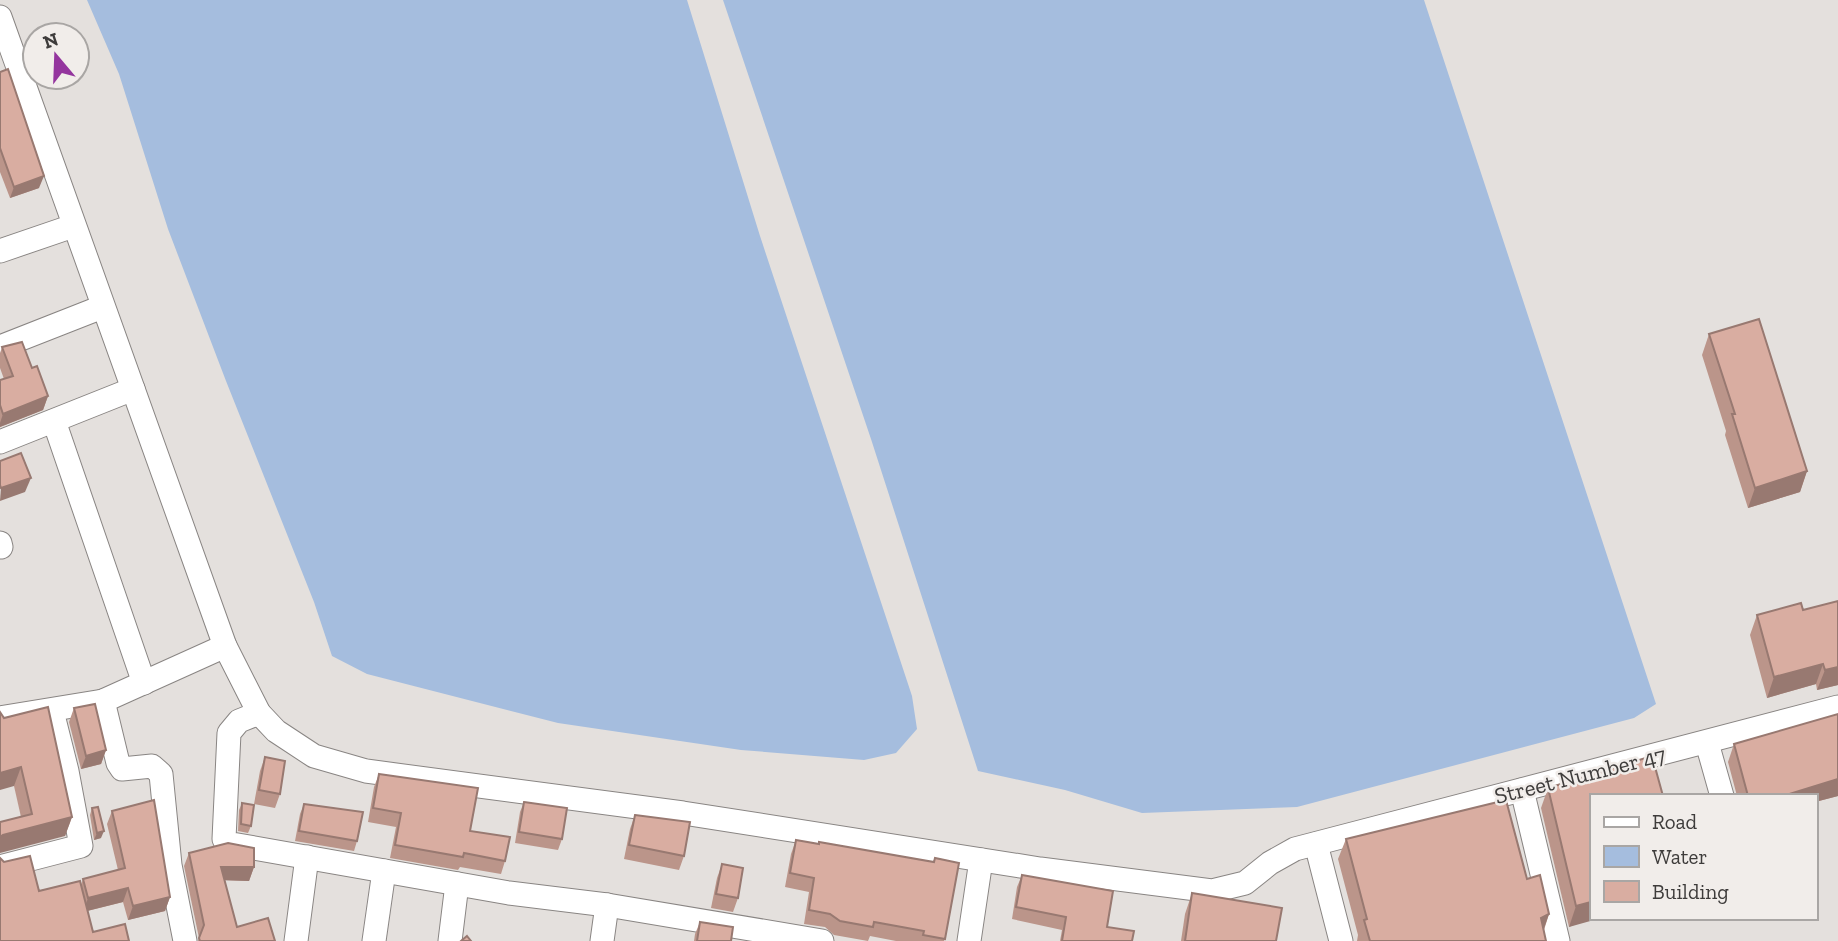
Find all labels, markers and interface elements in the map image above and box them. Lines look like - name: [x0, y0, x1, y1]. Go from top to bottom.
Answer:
- north arrow: [21, 21, 91, 91]
- text: N: [40, 27, 61, 54]
- street label: Street Number 47: [1491, 740, 1669, 810]
- legend: [1590, 794, 1817, 920]
- text: Road: [1652, 809, 1698, 834]
- text: Water: [1652, 844, 1707, 869]
- text: Building: [1652, 879, 1729, 904]

